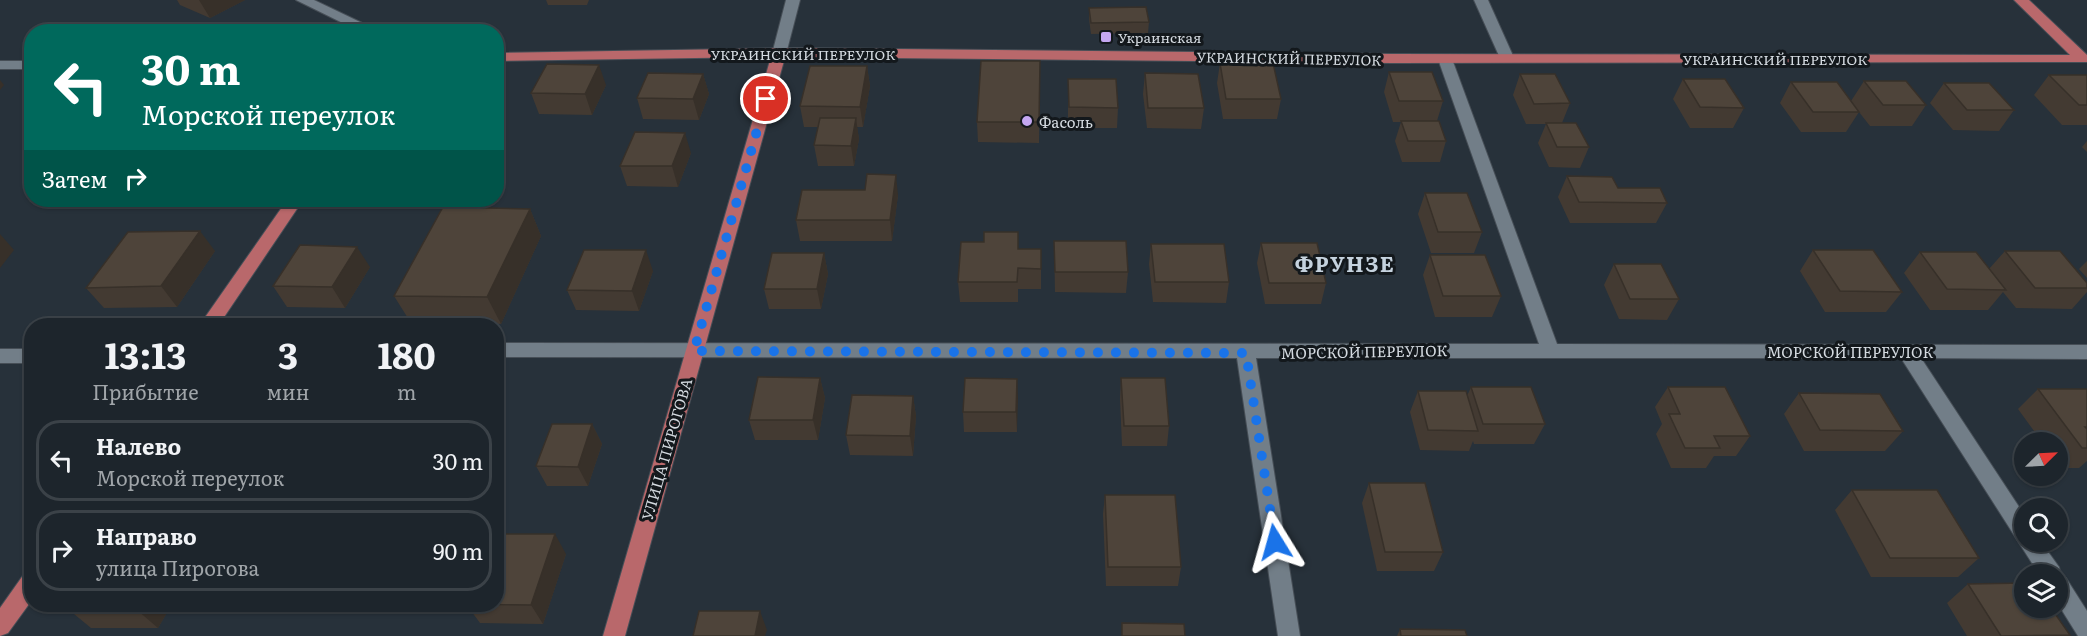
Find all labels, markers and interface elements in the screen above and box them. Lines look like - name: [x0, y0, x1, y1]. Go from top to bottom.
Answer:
- place label: Украинская: [1118, 27, 1201, 47]
- marker: Украинская: [1099, 30, 1113, 44]
- text: 30 m: [141, 36, 241, 98]
- street label: УКРАИНСКИЙ ПЕРЕУЛОК: [711, 44, 896, 64]
- street label: УКРАИНСКИЙ ПЕРЕУЛОК: [1196, 46, 1382, 70]
- icon: left: [42, 48, 120, 126]
- street label: УКРАИНСКИЙ ПЕРЕУЛОК: [1683, 49, 1868, 69]
- pin: [740, 73, 791, 124]
- icon: arrive: [749, 82, 782, 115]
- text: Морской переулок: [141, 93, 395, 133]
- place label: Фасоль: [1039, 110, 1093, 133]
- marker: Фасоль: [1020, 114, 1034, 128]
- text: Затем: [42, 162, 107, 195]
- icon: right: [119, 162, 152, 195]
- district label: ФРУНЗЕ: [1295, 247, 1395, 278]
- text: 13:13: [104, 327, 186, 380]
- text: 3: [278, 327, 298, 380]
- text: 180: [377, 327, 436, 380]
- street label: МОРСКОЙ ПЕРЕУЛОК: [1280, 338, 1448, 364]
- street label: МОРСКОЙ ПЕРЕУЛОК: [1767, 340, 1933, 363]
- street label: УЛИЦА ПИРОГОВА: [635, 375, 697, 523]
- text: Прибытие: [92, 376, 199, 406]
- text: мин: [267, 376, 309, 406]
- text: m: [397, 376, 416, 406]
- text: Налево: [96, 429, 181, 462]
- north arrow: [2014, 432, 2068, 486]
- map controls: [2014, 432, 2068, 618]
- icon: left: [45, 444, 78, 477]
- text: 30 m: [433, 444, 483, 477]
- text: Морской переулок: [96, 462, 284, 492]
- button: search: [2014, 498, 2068, 552]
- position arrow: [1243, 510, 1307, 574]
- text: Направо: [96, 519, 197, 552]
- icon: right: [45, 534, 78, 567]
- text: 90 m: [433, 534, 483, 567]
- text: улица Пирогова: [96, 552, 259, 582]
- button: layers: [2014, 564, 2068, 618]

